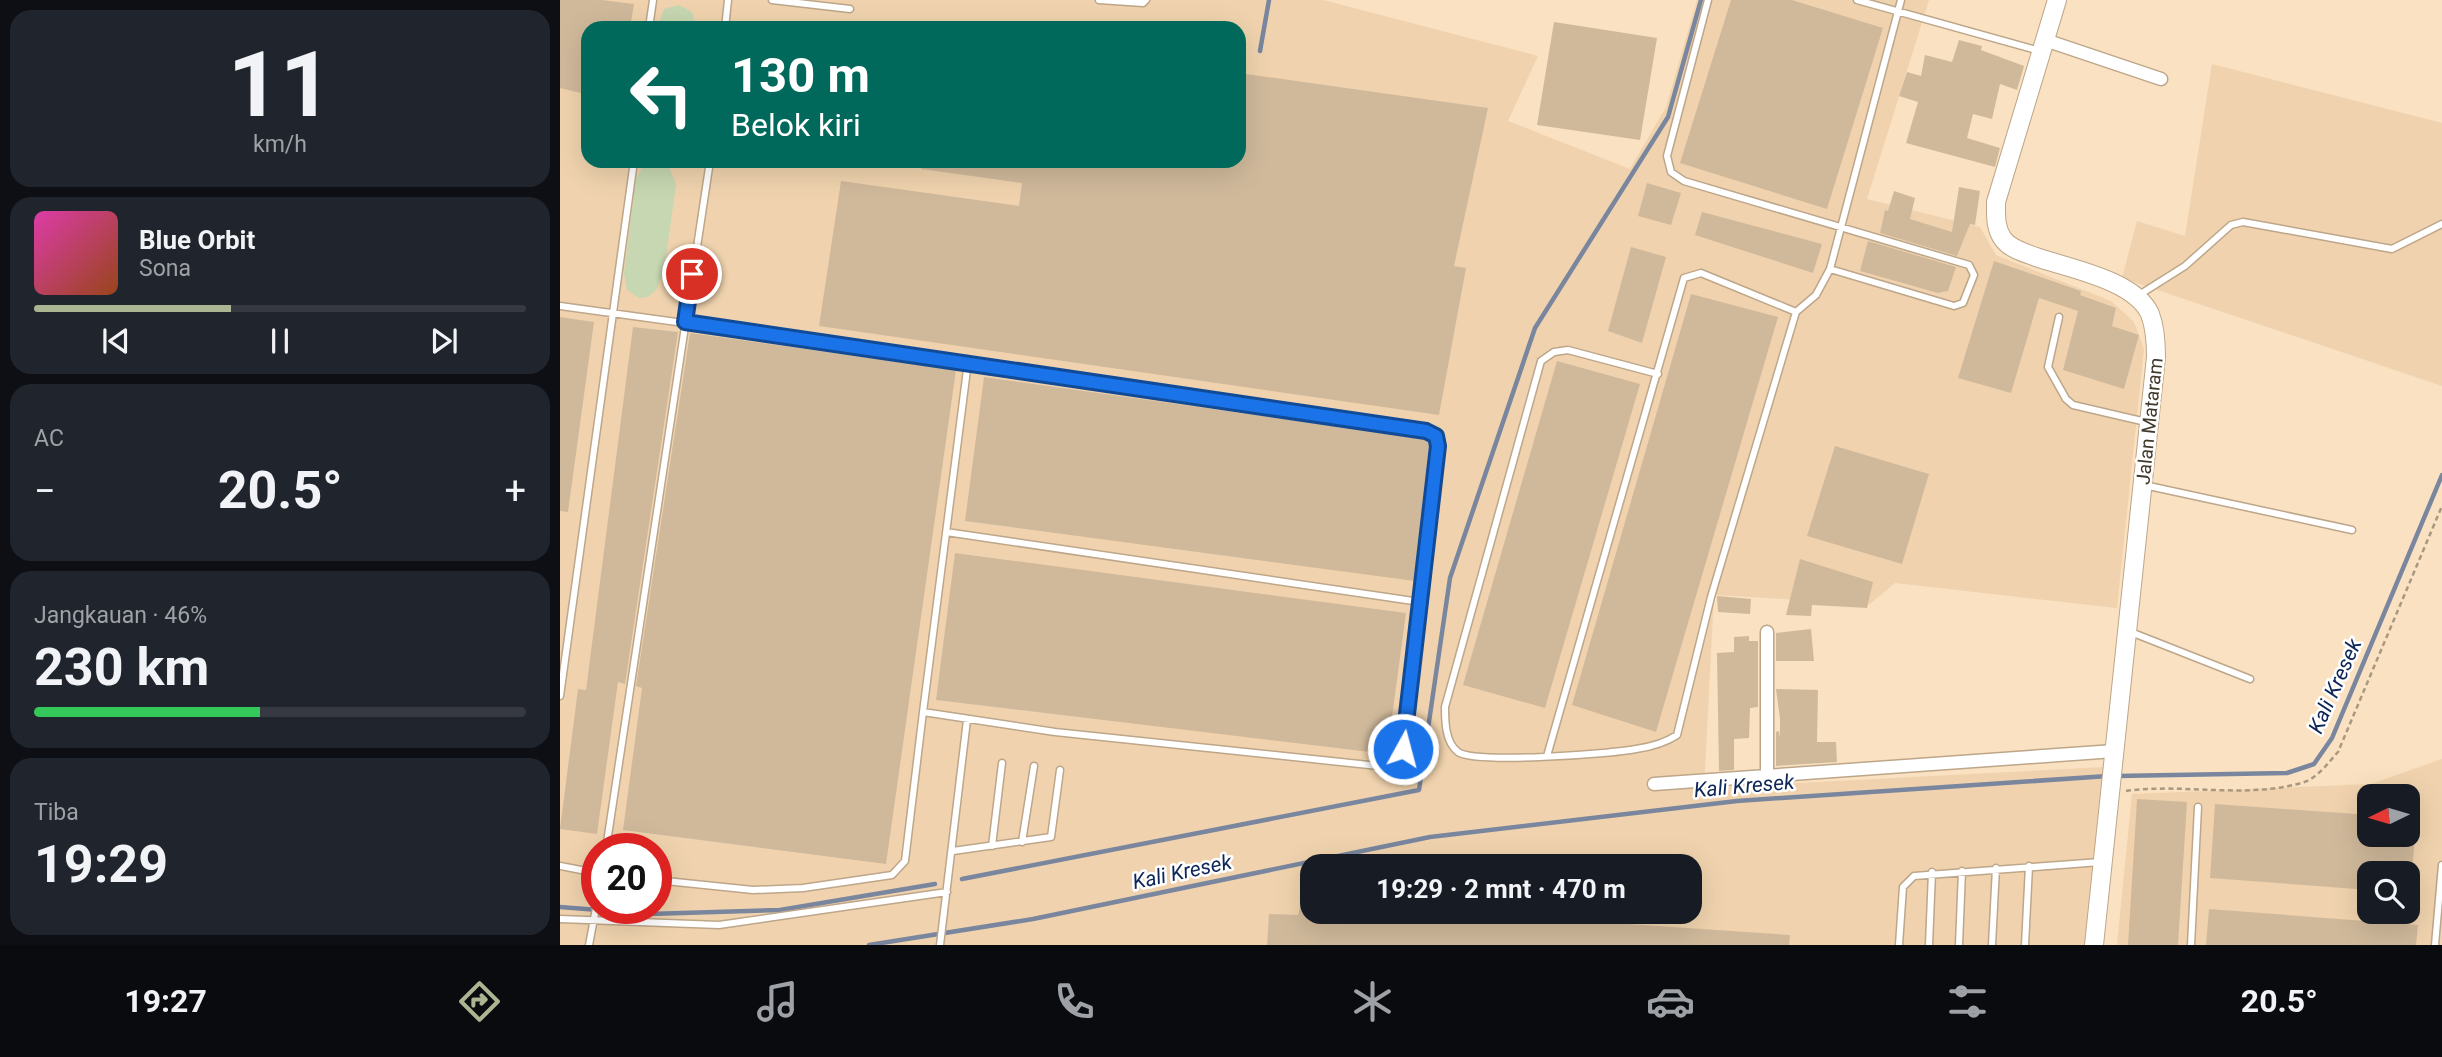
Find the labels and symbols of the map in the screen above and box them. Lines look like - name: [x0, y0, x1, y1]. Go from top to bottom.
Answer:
- pin: [662, 244, 722, 304]
- street label: Jalan Mataram: [2131, 356, 2168, 486]
- water label: Kali Kresek: [2304, 634, 2367, 737]
- position arrow: [1366, 712, 1440, 786]
- water label: Kali Kresek: [1693, 770, 1796, 802]
- north arrow: [2357, 784, 2420, 847]
- speed limit sign: 20: [581, 833, 672, 924]
- water label: Kali Kresek: [1130, 850, 1234, 894]

